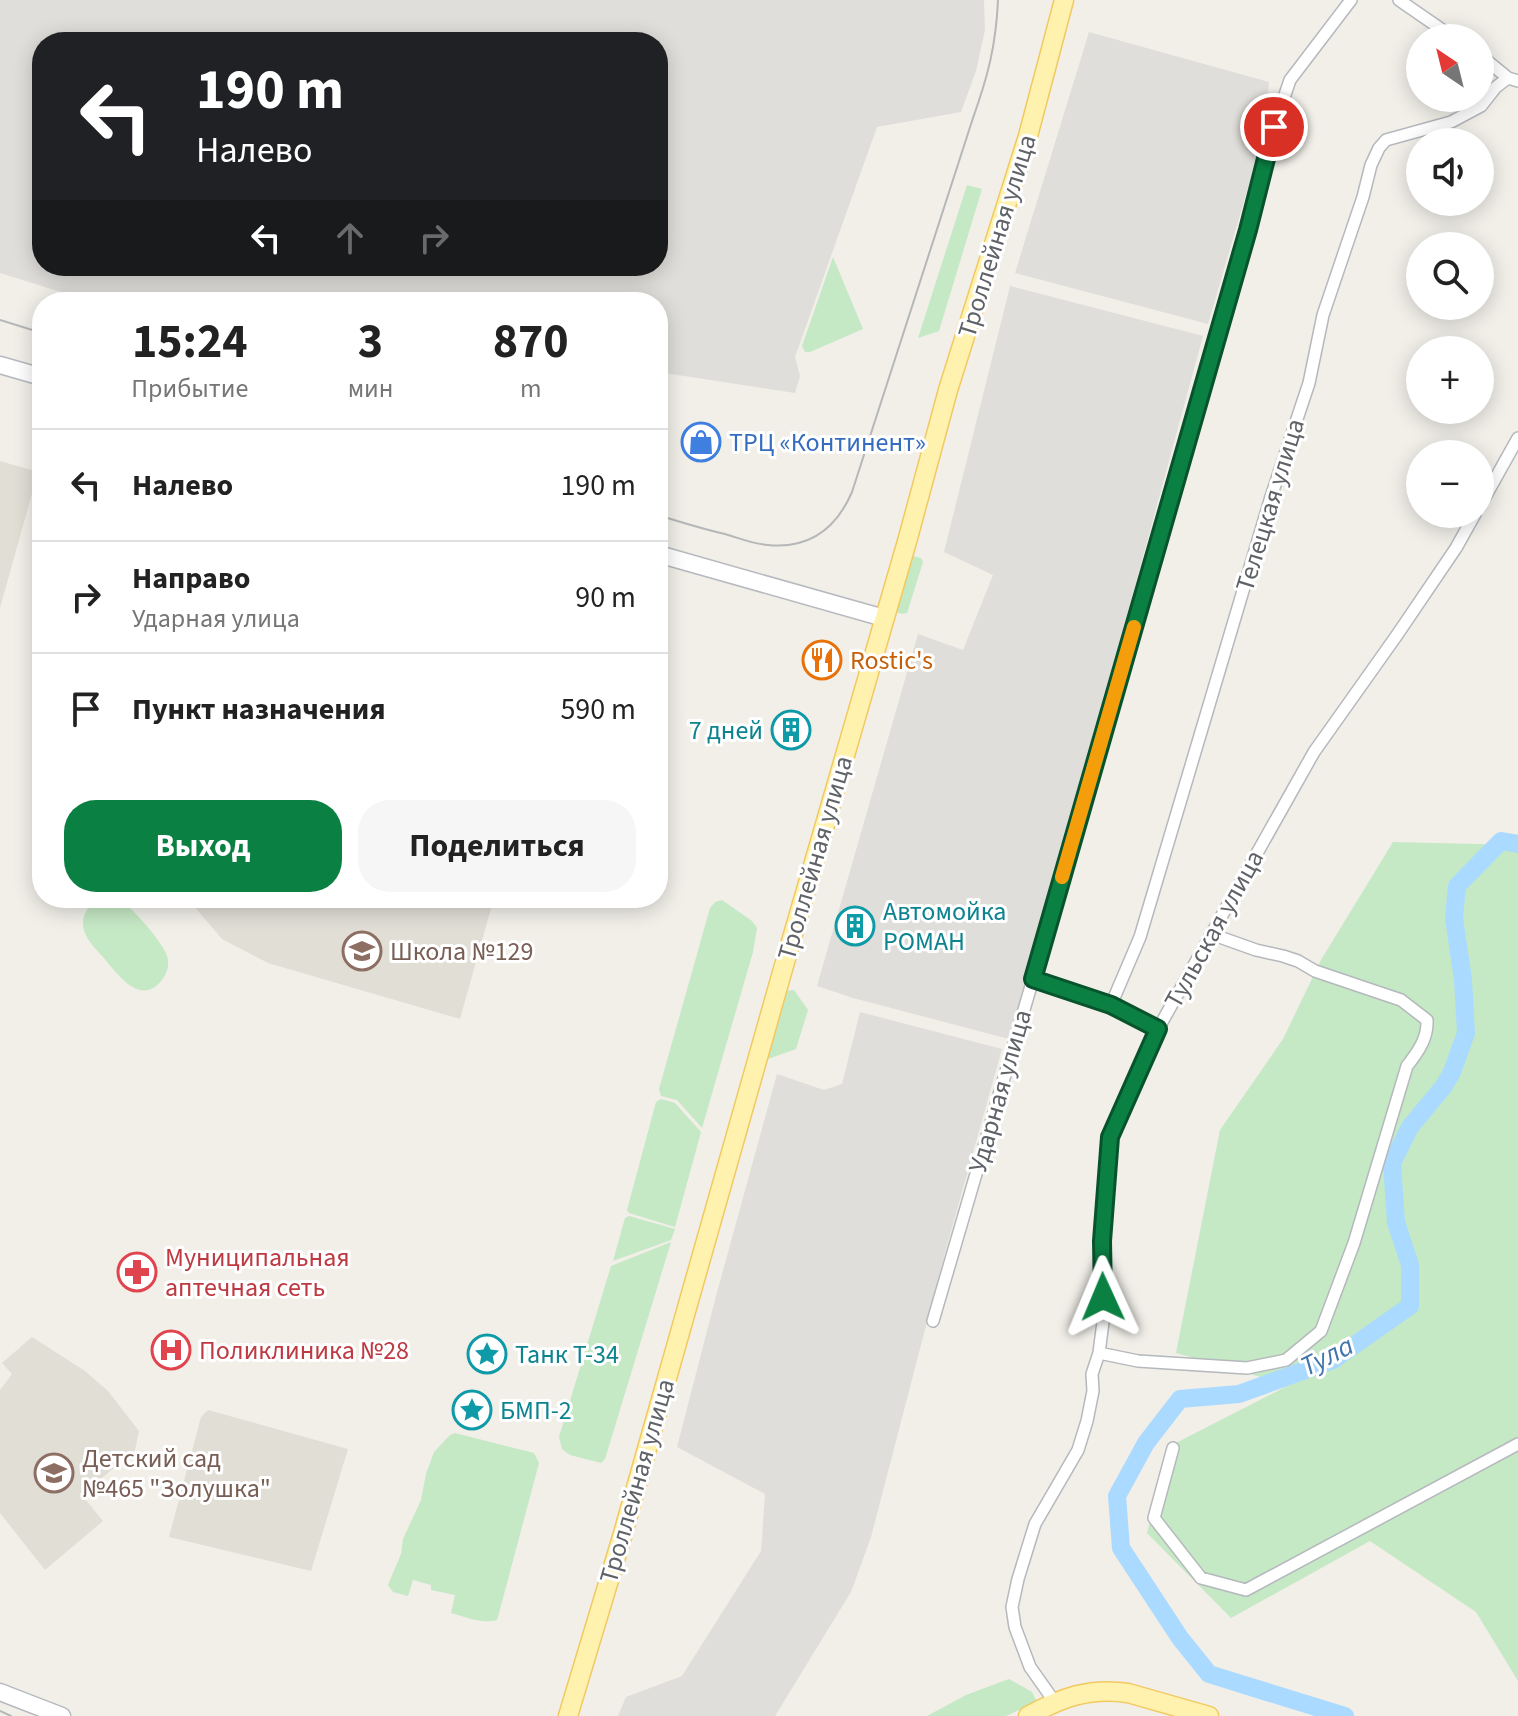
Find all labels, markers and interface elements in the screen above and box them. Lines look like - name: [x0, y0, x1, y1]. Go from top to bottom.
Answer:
- north arrow: [1406, 24, 1494, 112]
- map controls: [1406, 24, 1494, 528]
- text: 190 m: [196, 51, 344, 130]
- icon: left: [64, 64, 168, 168]
- pin: [1240, 93, 1308, 161]
- icon: arrive: [1252, 105, 1296, 149]
- text: Налево: [196, 125, 312, 176]
- button: sound: [1406, 128, 1494, 216]
- street label: Троллейная улица: [948, 130, 1046, 342]
- icon: left: [244, 216, 288, 260]
- icon: ahead: [328, 216, 372, 260]
- icon: right: [412, 216, 456, 260]
- button: search: [1406, 232, 1494, 320]
- text: 15:24: [132, 308, 248, 376]
- text: 3: [358, 308, 383, 376]
- text: 870: [493, 308, 569, 376]
- button: +: [1406, 336, 1494, 424]
- text: Прибытие: [131, 370, 248, 407]
- text: мин: [348, 370, 393, 407]
- text: m: [520, 370, 541, 407]
- street label: Телецкая улица: [1226, 414, 1314, 596]
- shop icon: ТРЦ «Континент»: [680, 421, 722, 463]
- place label: ТРЦ «Континент»: [729, 424, 926, 461]
- button: −: [1406, 440, 1494, 528]
- icon: left: [64, 463, 108, 507]
- text: Налево: [132, 464, 233, 507]
- text: 190 m: [560, 464, 636, 507]
- text: Направо: [132, 557, 250, 600]
- icon: right: [64, 575, 108, 619]
- text: 90 m: [575, 576, 636, 619]
- text: Ударная улица: [132, 600, 300, 637]
- restaurant icon: Rostic's: [801, 639, 843, 681]
- place label: Rostic's: [850, 642, 933, 679]
- icon: arrive: [64, 687, 108, 731]
- text: Пункт назначения: [132, 688, 386, 731]
- text: 590 m: [560, 688, 636, 731]
- building icon: 7 дней: [770, 709, 812, 751]
- place label: 7 дней: [689, 712, 763, 749]
- street label: Троллейная улица: [768, 752, 862, 964]
- button: Выход: [64, 800, 342, 892]
- button: Поделиться: [358, 800, 636, 892]
- street label: Тульская улица: [1155, 843, 1273, 1015]
- place label: Автомойка РОМАН: [883, 893, 1006, 960]
- building icon: Автомойка РОМАН: [834, 905, 876, 947]
- school or university icon: Школа №129: [341, 930, 383, 972]
- place label: Школа №129: [390, 933, 533, 970]
- street label: Ударная улица: [959, 1005, 1041, 1177]
- place label: Муниципальная аптечная сеть: [165, 1239, 350, 1306]
- pharmacy icon: Муниципальная аптечная сеть: [116, 1251, 158, 1293]
- position arrow: [1061, 1255, 1145, 1339]
- water label: Тула: [1293, 1326, 1361, 1386]
- hospital icon: Поликлиника №28: [150, 1329, 192, 1371]
- place label: Поликлиника №28: [199, 1332, 409, 1369]
- place icon: Танк Т-34: [466, 1333, 508, 1375]
- place label: Танк Т-34: [515, 1336, 619, 1373]
- street label: Троллейная улица: [590, 1375, 684, 1587]
- place icon: БМП-2: [451, 1389, 493, 1431]
- place label: БМП-2: [500, 1392, 572, 1429]
- place label: Детский сад №465 "Золушка": [82, 1440, 271, 1507]
- school or university icon: Детский сад №465 "Золушка": [33, 1452, 75, 1494]

